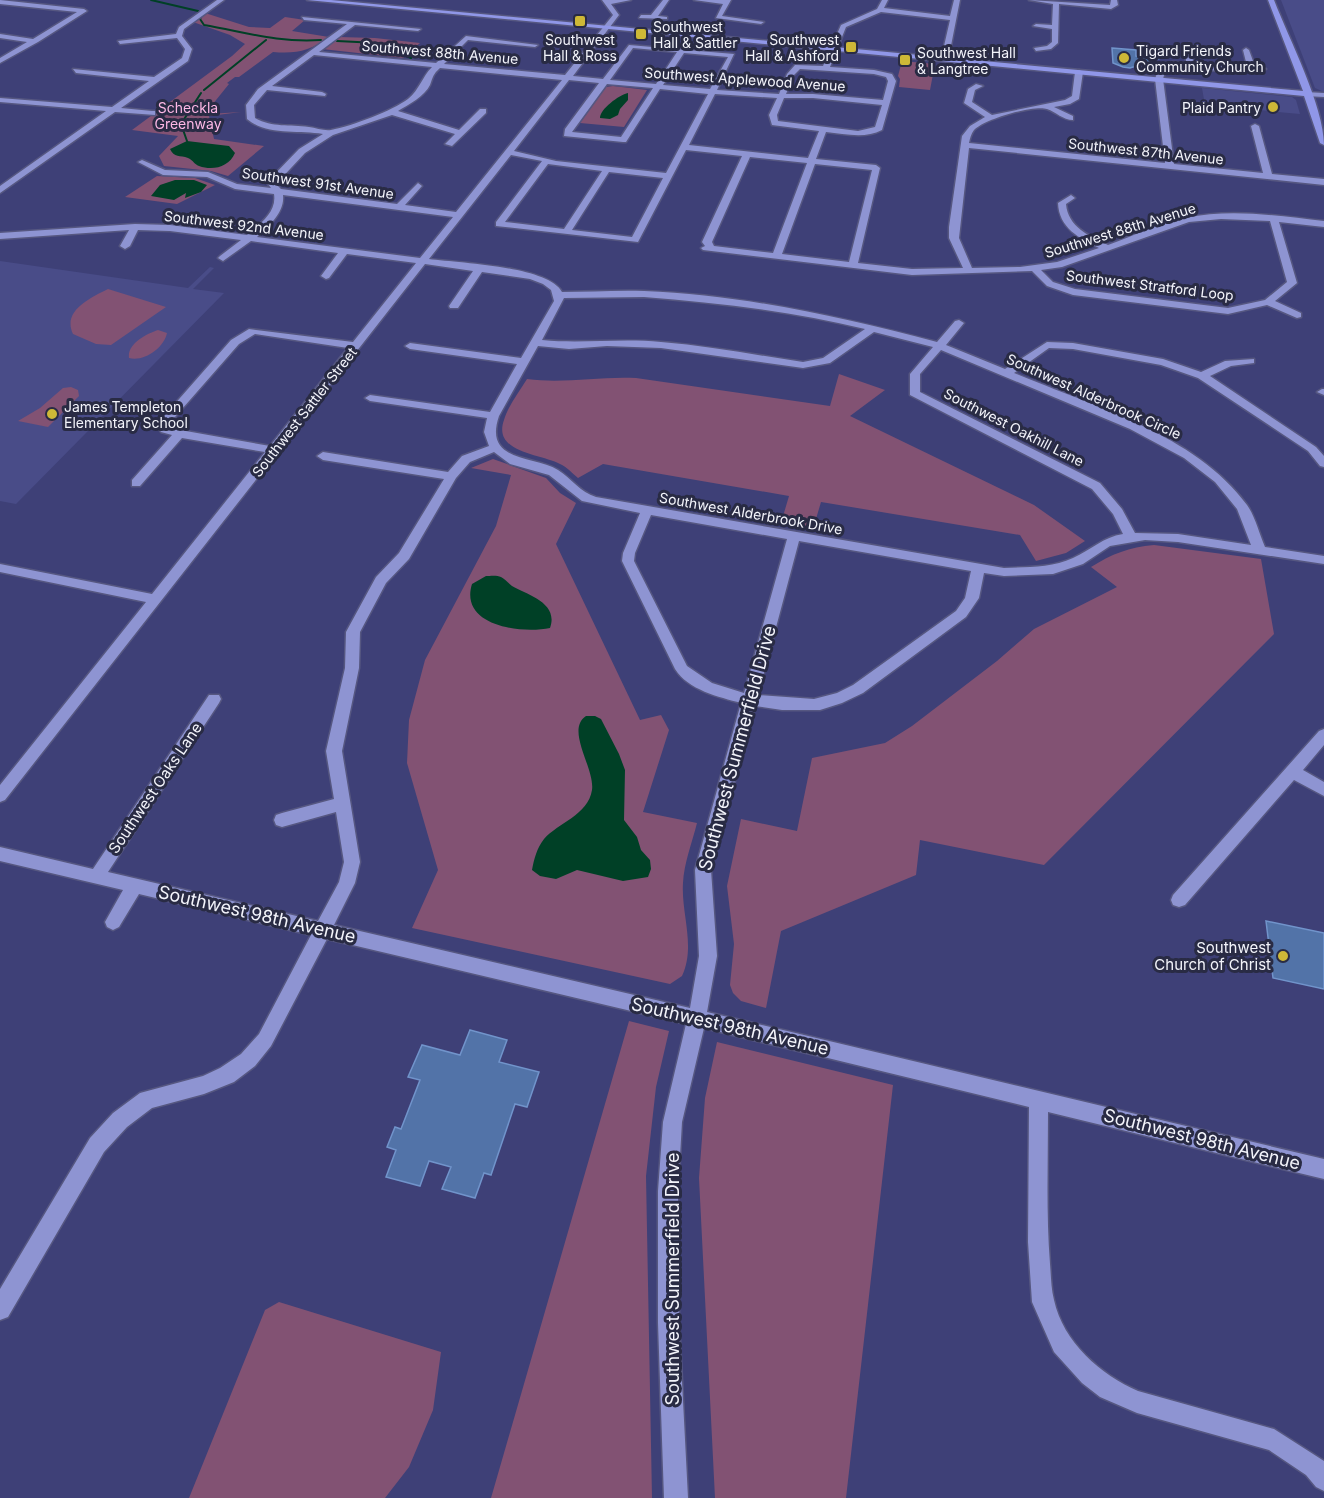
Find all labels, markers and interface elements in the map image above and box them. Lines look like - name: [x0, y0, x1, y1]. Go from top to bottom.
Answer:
- marker: Southwest Hall & Ross: [573, 14, 587, 28]
- place label: Southwest Hall & Sattler: [653, 18, 737, 51]
- marker: Southwest Hall & Sattler: [634, 27, 648, 41]
- place label: Southwest Hall & Ross: [543, 31, 617, 64]
- place label: Southwest Hall & Ashford: [745, 31, 839, 64]
- street label: Southwest 88th Avenue: [361, 37, 519, 67]
- marker: Southwest Hall & Ashford: [844, 40, 858, 54]
- place label: Tigard Friends Community Church: [1136, 42, 1264, 75]
- place label: Southwest Hall & Langtree: [917, 44, 1016, 77]
- marker: Tigard Friends Community Church: [1117, 51, 1131, 65]
- marker: Southwest Hall & Langtree: [898, 53, 912, 67]
- street label: Southwest Applewood Avenue: [644, 63, 846, 95]
- park label: Scheckla Greenway: [154, 99, 222, 132]
- place label: Plaid Pantry: [1182, 99, 1261, 116]
- marker: Plaid Pantry: [1266, 100, 1280, 114]
- street label: Southwest 87th Avenue: [1067, 134, 1225, 168]
- street label: Southwest 91st Avenue: [241, 164, 395, 202]
- street label: Southwest 88th Avenue: [1042, 199, 1198, 261]
- street label: Southwest 92nd Avenue: [163, 207, 325, 243]
- street label: Southwest Stratford Loop: [1065, 266, 1235, 304]
- street label: Southwest Sattler Street: [248, 344, 360, 480]
- street label: Southwest Alderbrook Circle: [1004, 350, 1184, 442]
- street label: Southwest Oakhill Lane: [941, 384, 1087, 470]
- place label: James Templeton Elementary School: [64, 398, 188, 431]
- marker: James Templeton Elementary School: [45, 407, 59, 421]
- street label: Southwest Alderbrook Drive: [658, 488, 844, 538]
- street label: Southwest Summerfield Drive: [694, 623, 780, 873]
- street label: Southwest Oaks Lane: [104, 719, 206, 857]
- street label: Southwest 98th Avenue: [156, 881, 358, 947]
- place label: Southwest Church of Christ: [1154, 938, 1271, 974]
- marker: Southwest Church of Christ: [1276, 949, 1290, 963]
- street label: Southwest 98th Avenue: [629, 993, 831, 1059]
- street label: Southwest 98th Avenue: [1101, 1104, 1303, 1174]
- street label: Southwest Summerfield Drive: [662, 1153, 683, 1405]

